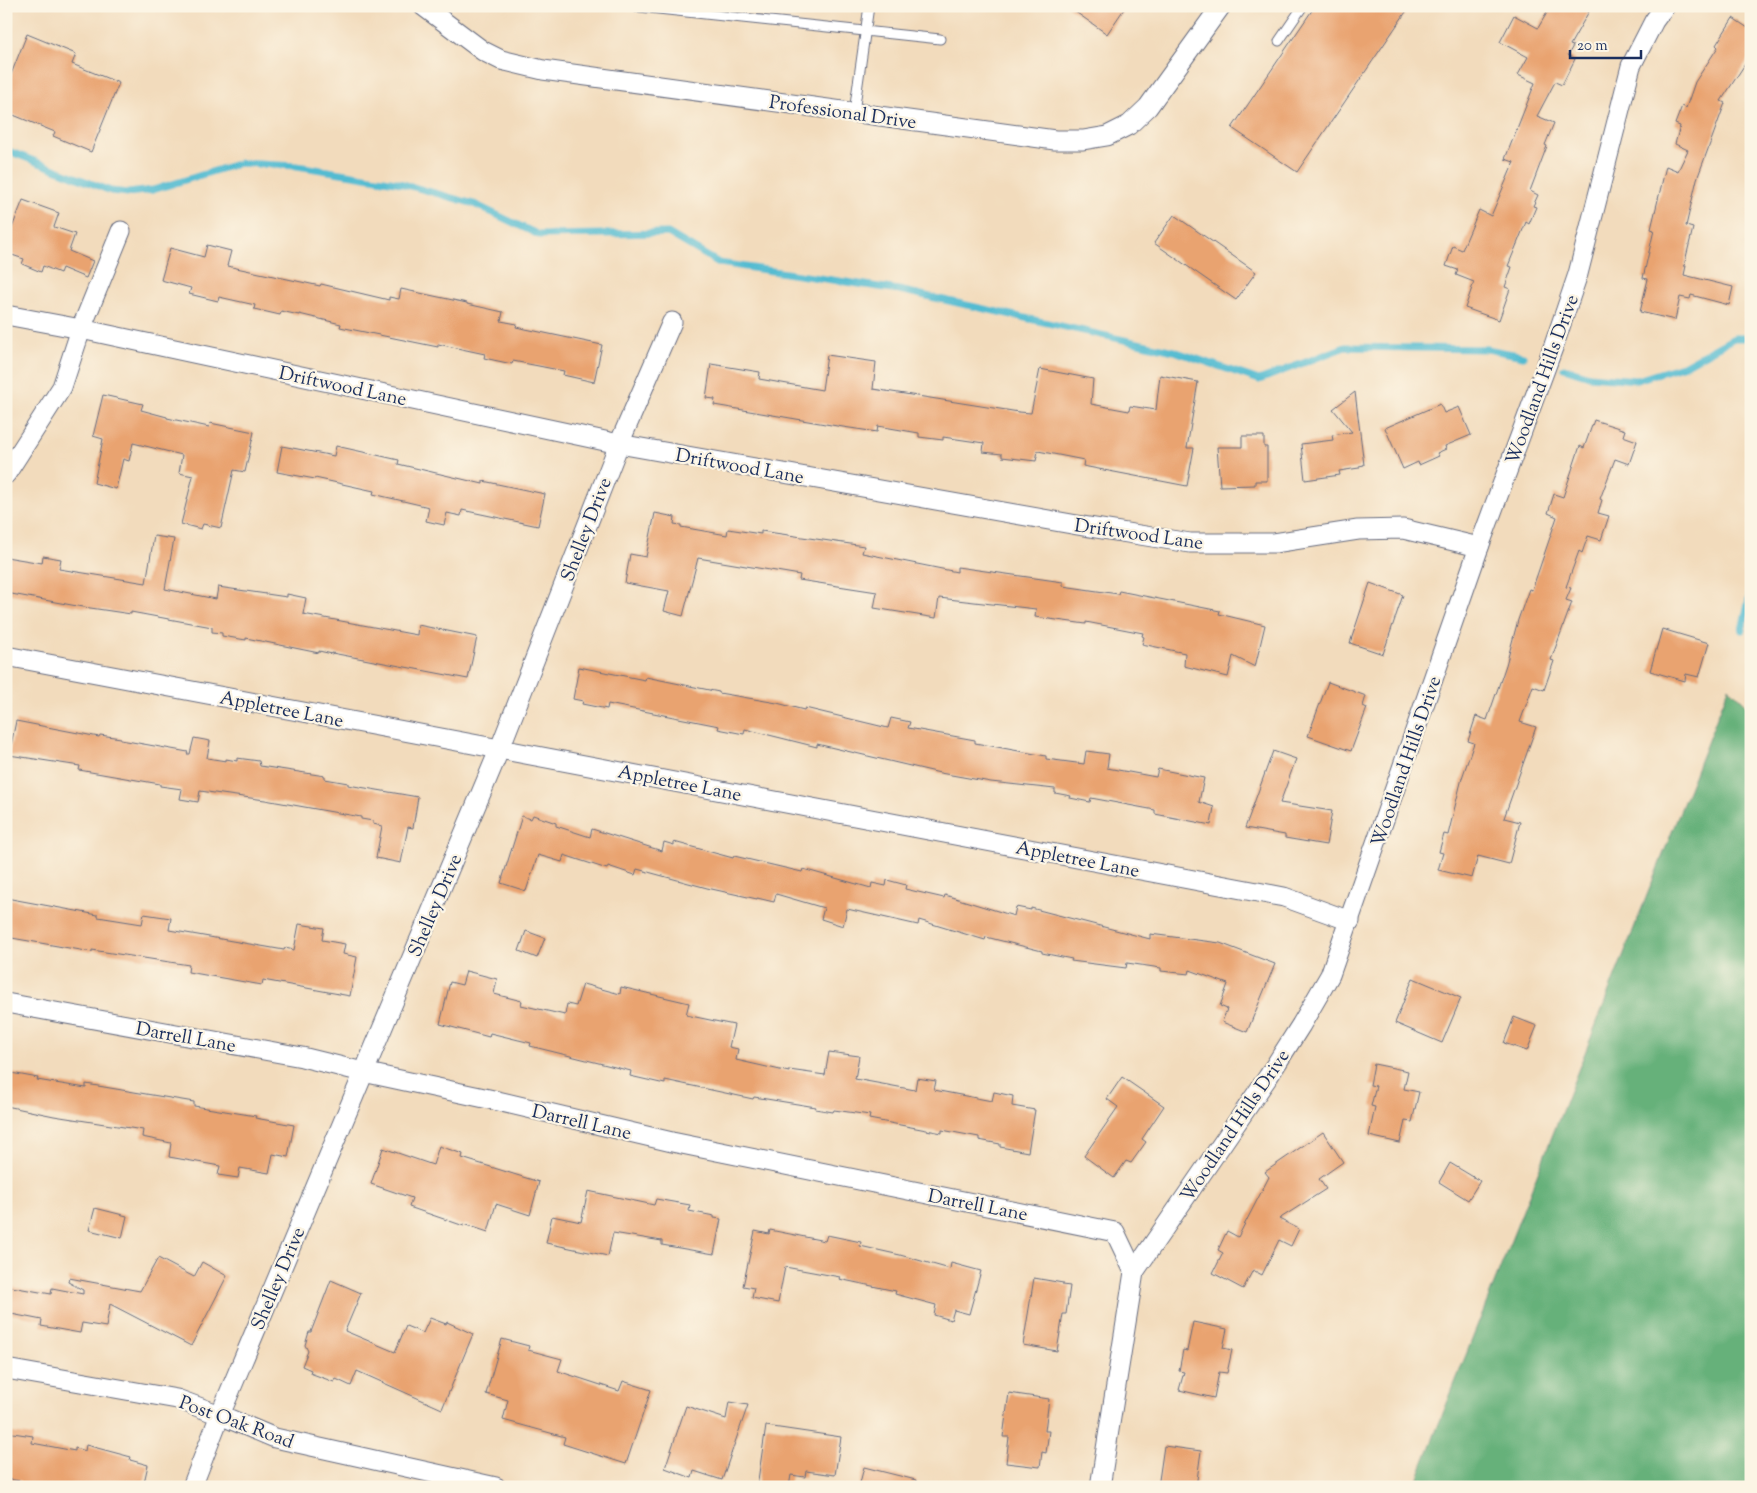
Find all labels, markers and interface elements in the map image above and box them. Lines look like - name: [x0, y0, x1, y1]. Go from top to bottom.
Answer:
- scale bar: [1570, 28, 1641, 60]
- text: 20 m: [1577, 36, 1608, 57]
- street label: Professional Drive: [767, 90, 918, 137]
- street label: Woodland Hills Drive: [1500, 291, 1587, 469]
- street label: Driftwood Lane: [276, 361, 409, 414]
- street label: Driftwood Lane: [673, 443, 806, 492]
- street label: Shelley Drive: [555, 474, 620, 586]
- street label: Driftwood Lane: [1072, 513, 1205, 558]
- street label: Woodland Hills Drive: [1365, 673, 1449, 851]
- street label: Appletree Lane: [217, 685, 346, 736]
- street label: Appletree Lane: [615, 759, 744, 810]
- street label: Appletree Lane: [1013, 835, 1142, 886]
- street label: Shelley Drive: [403, 850, 470, 962]
- street label: Darrell Lane: [133, 1016, 238, 1061]
- street label: Woodland Hills Drive: [1175, 1045, 1297, 1208]
- street label: Darrell Lane: [529, 1099, 634, 1148]
- street label: Darrell Lane: [925, 1184, 1030, 1229]
- street label: Shelley Drive: [246, 1223, 313, 1335]
- street label: Post Oak Road: [175, 1390, 298, 1457]

